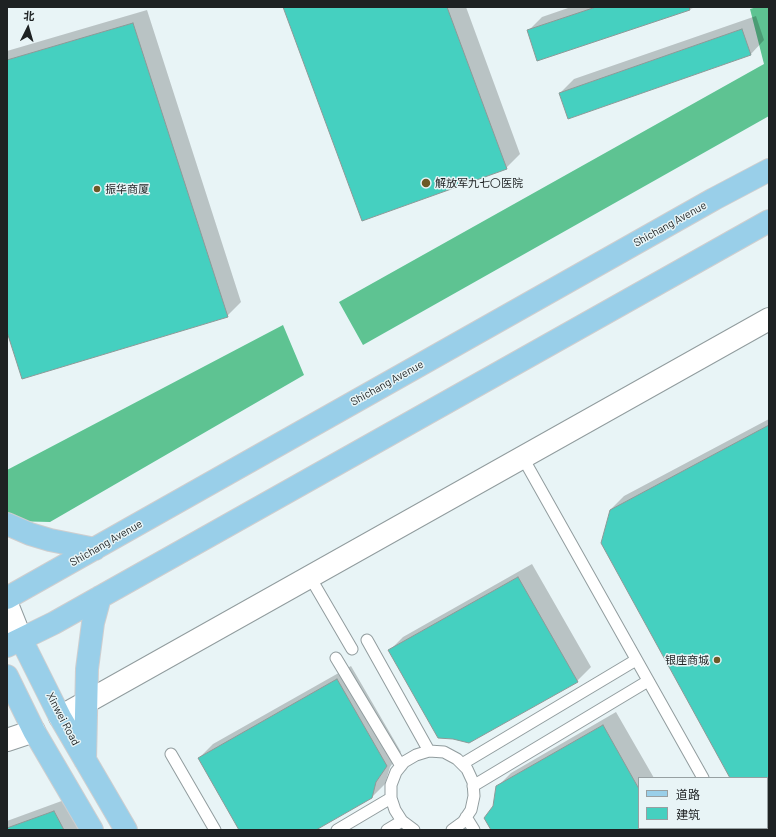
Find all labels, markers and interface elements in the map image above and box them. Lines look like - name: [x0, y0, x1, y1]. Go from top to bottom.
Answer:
- north arrow: [8, 8, 48, 48]
- text: 北: [23, 9, 35, 23]
- place label: 解放军九七〇医院: [435, 176, 523, 190]
- marker: 解放军九七〇医院: [420, 177, 432, 189]
- place label: 振华商厦: [105, 182, 149, 196]
- marker: 振华商厦: [92, 184, 102, 194]
- street label: Shichang Avenue: [631, 198, 709, 250]
- street label: Shichang Avenue: [348, 357, 426, 409]
- street label: Shichang Avenue: [67, 517, 145, 569]
- place label: 银座商城: [665, 653, 709, 667]
- marker: 银座商城: [712, 655, 722, 665]
- street label: Xinwei Road: [44, 690, 82, 748]
- legend: [638, 777, 768, 829]
- text: 道路: [676, 787, 700, 801]
- text: 建筑: [676, 807, 700, 821]

